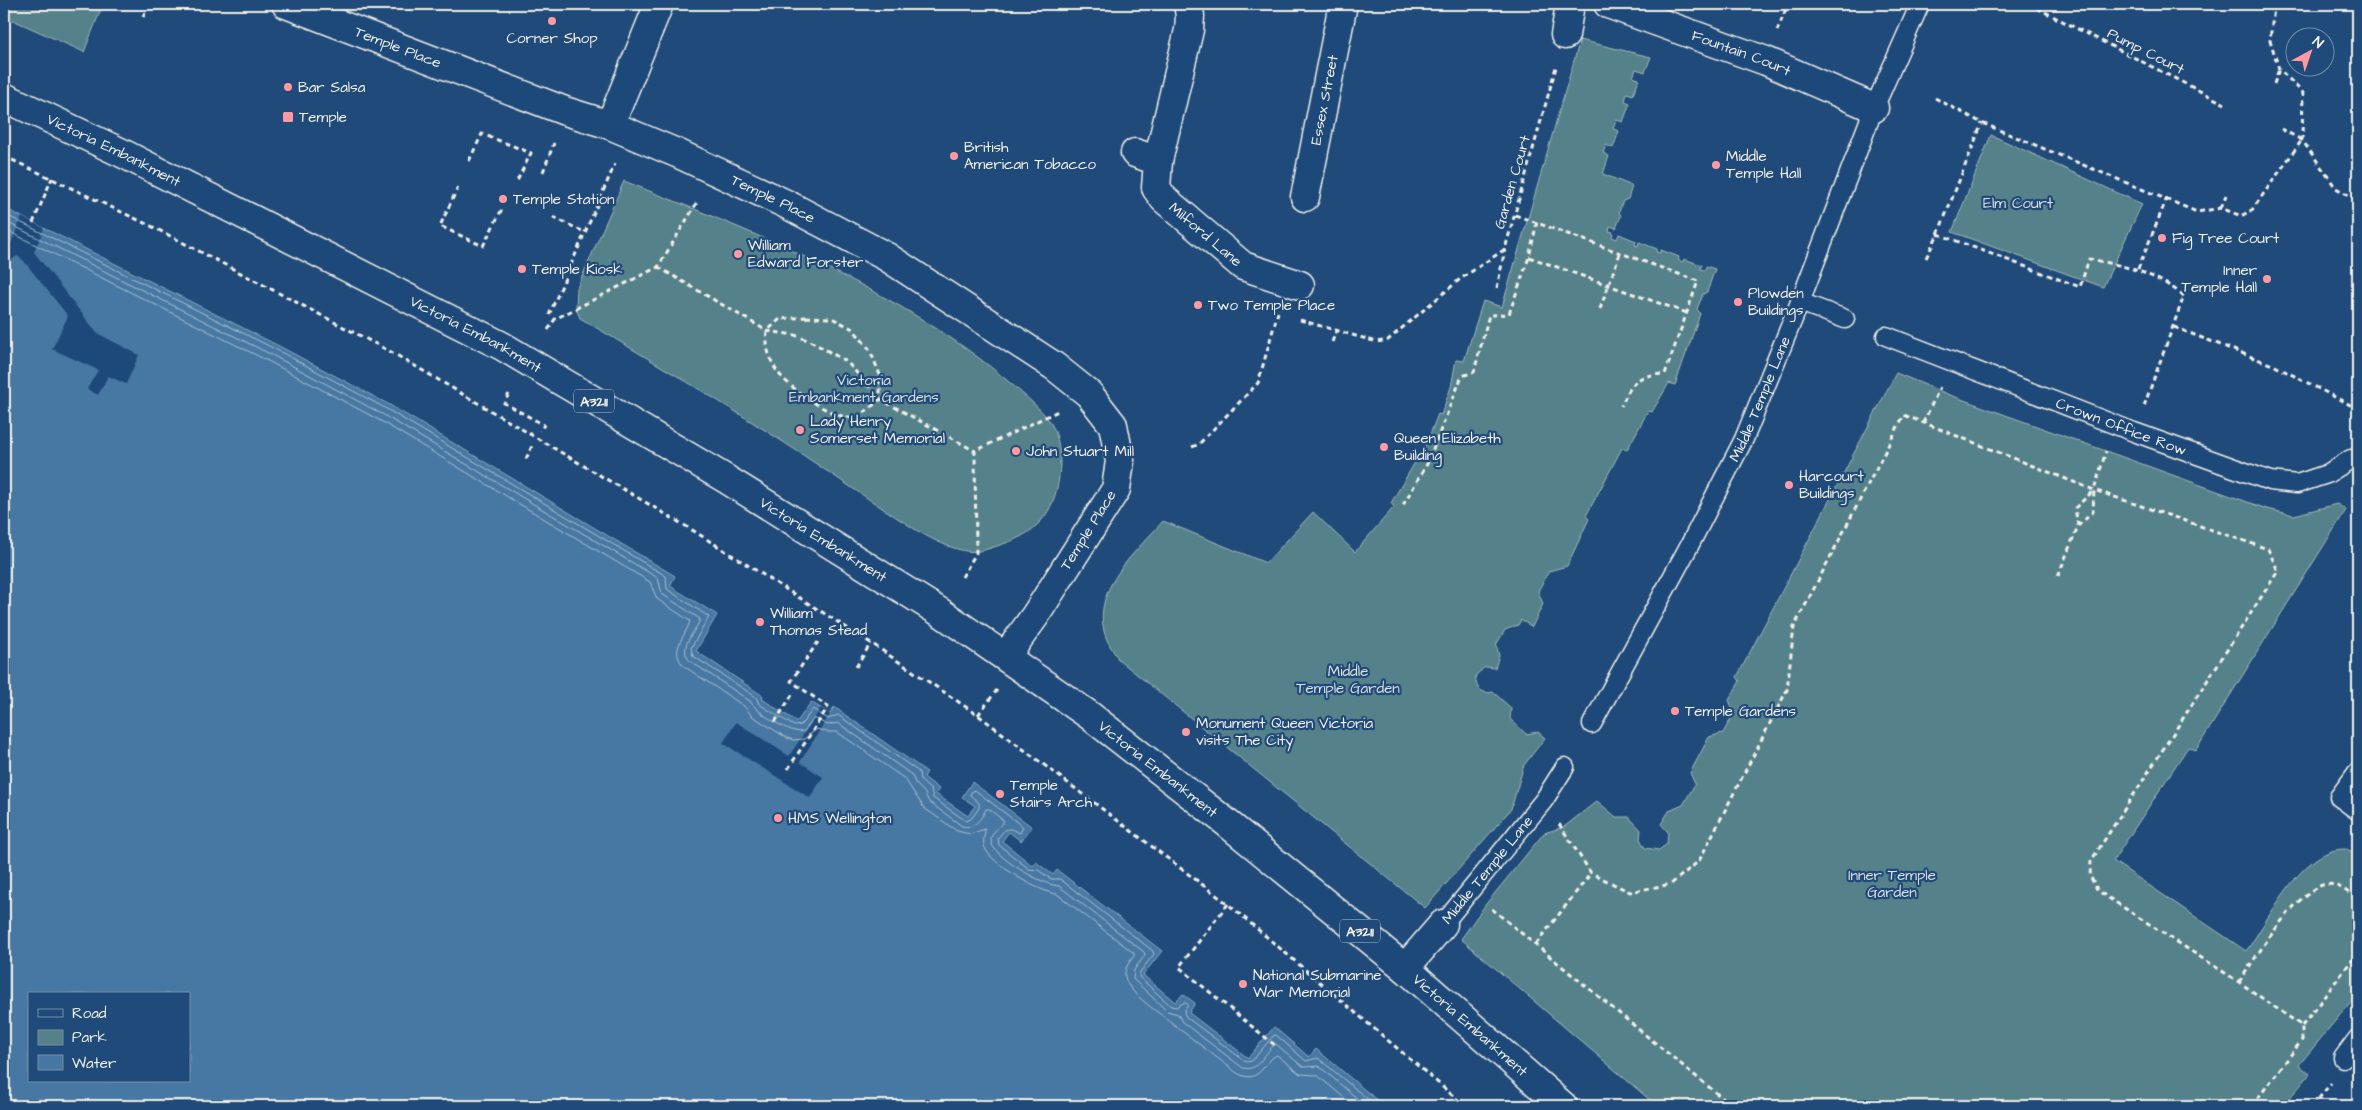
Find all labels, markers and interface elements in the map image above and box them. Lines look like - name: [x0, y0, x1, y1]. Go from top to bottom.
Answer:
- marker: Corner Shop: [546, 15, 558, 27]
- street label: Temple Place: [352, 21, 444, 74]
- street label: Pump Court: [2103, 23, 2188, 80]
- street label: Fountain Court: [1689, 25, 1794, 82]
- place label: Corner Shop: [506, 28, 598, 49]
- north arrow: [2284, 28, 2334, 78]
- text: N: [2308, 32, 2328, 53]
- street label: Essex Street: [1305, 53, 1344, 147]
- place label: Bar Salsa: [298, 77, 366, 98]
- marker: Bar Salsa: [282, 81, 294, 93]
- place label: Temple: [299, 107, 347, 128]
- street label: Victoria Embankment: [43, 109, 184, 192]
- marker: Temple: [281, 110, 295, 124]
- street label: Garden Court: [1489, 133, 1536, 231]
- place label: British American Tobacco: [964, 137, 1096, 175]
- place label: Middle Temple Hall: [1726, 146, 1801, 184]
- marker: British American Tobacco: [948, 150, 960, 162]
- marker: Middle Temple Hall: [1710, 159, 1722, 171]
- street label: Temple Place: [727, 170, 819, 228]
- place label: Temple Station: [513, 189, 615, 210]
- marker: Temple Station: [497, 193, 509, 205]
- park label: Elm Court: [1983, 193, 2053, 214]
- street label: Milford Lane: [1164, 198, 1246, 272]
- place label: Fig Tree Court: [2172, 228, 2279, 250]
- marker: Fig Tree Court: [2156, 232, 2168, 244]
- place label: William Edward Forster: [748, 235, 863, 273]
- marker: William Edward Forster: [732, 248, 744, 260]
- place label: Temple Kiosk: [532, 259, 623, 280]
- place label: Inner Temple Hall: [2182, 260, 2257, 298]
- marker: Temple Kiosk: [516, 263, 528, 275]
- marker: Inner Temple Hall: [2261, 273, 2273, 285]
- place label: Plowden Buildings: [1748, 283, 1804, 322]
- street label: Victoria Embankment: [406, 291, 545, 378]
- place label: Two Temple Place: [1208, 295, 1335, 316]
- marker: Plowden Buildings: [1732, 296, 1744, 308]
- marker: Two Temple Place: [1192, 299, 1204, 311]
- street label: Middle Temple Lane: [1724, 333, 1796, 466]
- park label: Victoria Embankment Gardens: [789, 370, 939, 408]
- road number: A3211: [574, 390, 614, 412]
- street label: Crown Office Row: [2053, 393, 2189, 461]
- place label: Lady Henry Somerset Memorial: [810, 411, 945, 449]
- marker: Lady Henry Somerset Memorial: [794, 424, 806, 436]
- place label: Queen Elizabeth Building: [1394, 428, 1501, 467]
- place label: John Stuart Mill: [1026, 441, 1134, 462]
- marker: Queen Elizabeth Building: [1378, 441, 1390, 453]
- marker: John Stuart Mill: [1010, 445, 1022, 457]
- place label: Harcourt Buildings: [1799, 466, 1864, 505]
- marker: Harcourt Buildings: [1783, 479, 1795, 491]
- street label: Temple Place: [1055, 486, 1121, 574]
- street label: Victoria Embankment: [755, 492, 891, 588]
- place label: William Thomas Stead: [770, 603, 868, 641]
- marker: William Thomas Stead: [754, 616, 766, 628]
- park label: Middle Temple Garden: [1296, 661, 1400, 699]
- place label: Temple Gardens: [1685, 701, 1797, 722]
- marker: Temple Gardens: [1669, 705, 1681, 717]
- place label: Monument Queen Victoria visits The City: [1196, 713, 1374, 752]
- street label: Victoria Embankment: [1093, 716, 1222, 823]
- marker: Monument Queen Victoria visits The City: [1180, 726, 1192, 738]
- place label: Temple Stairs Arch: [1010, 775, 1093, 813]
- marker: Temple Stairs Arch: [994, 788, 1006, 800]
- place label: HMS Wellington: [788, 808, 892, 830]
- street label: Middle Temple Lane: [1437, 811, 1538, 929]
- marker: HMS Wellington: [772, 812, 784, 824]
- park label: Inner Temple Garden: [1848, 865, 1936, 903]
- road number: A3211: [1340, 919, 1380, 942]
- place label: National Submarine War Memorial: [1253, 965, 1381, 1003]
- street label: Victoria Embankment: [1408, 969, 1532, 1082]
- marker: National Submarine War Memorial: [1237, 978, 1249, 990]
- legend: [28, 992, 190, 1082]
- text: Road: [72, 1003, 107, 1024]
- text: Park: [72, 1027, 107, 1048]
- text: Water: [72, 1053, 116, 1074]

